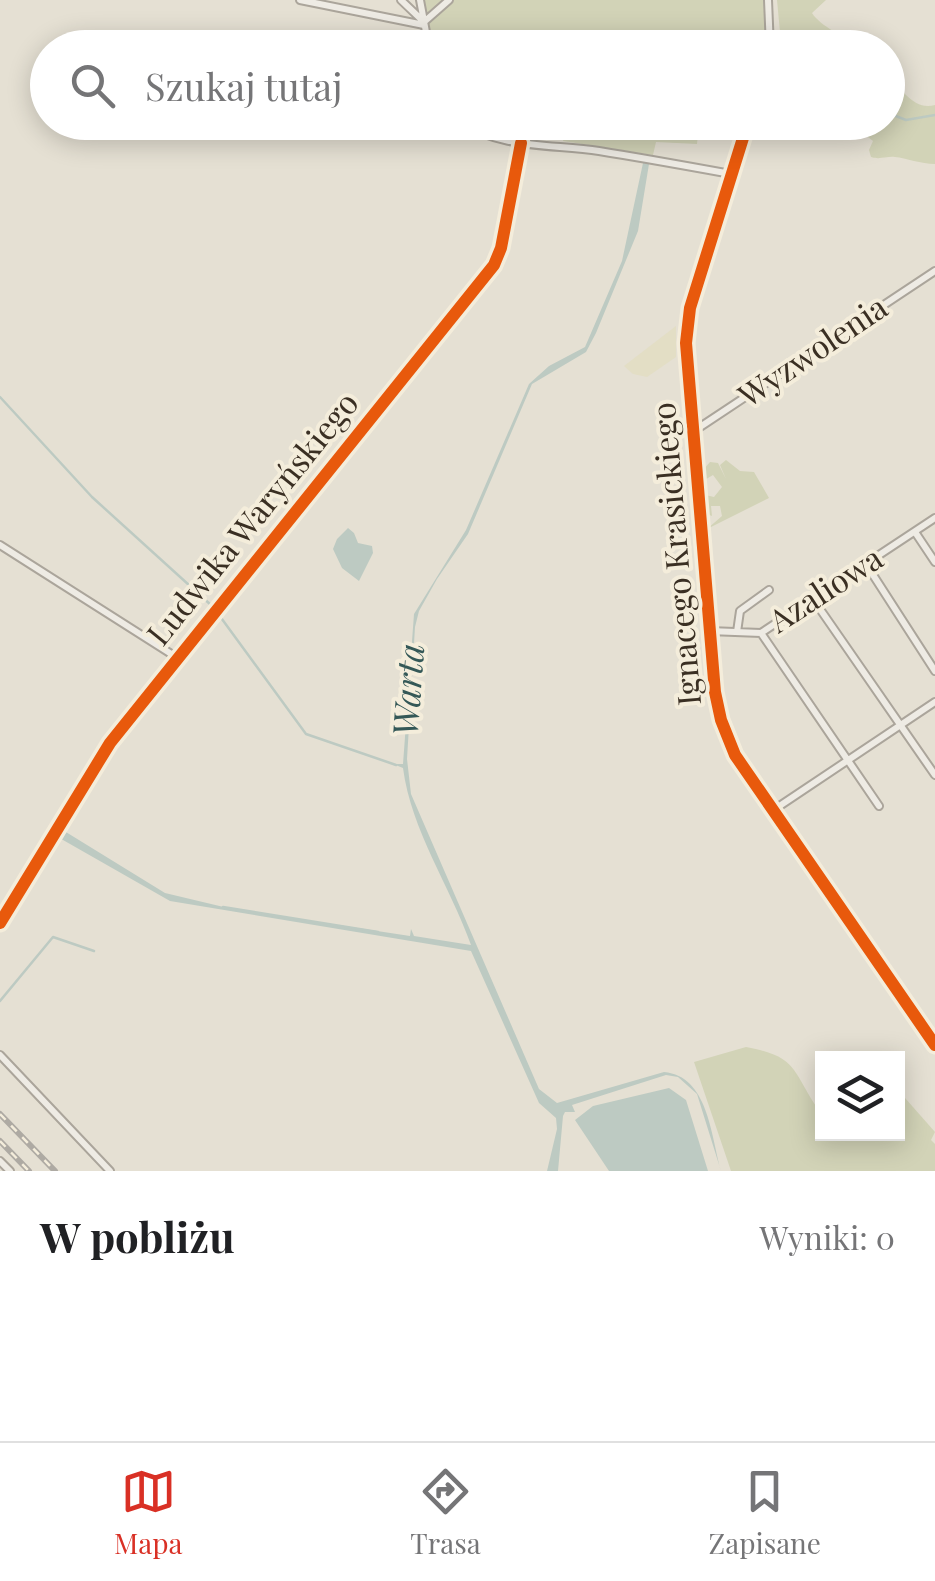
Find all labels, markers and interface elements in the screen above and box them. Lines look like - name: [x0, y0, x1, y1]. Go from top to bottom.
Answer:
- search box: [30, 30, 905, 140]
- icon: search: [65, 58, 120, 113]
- text: Szukaj tutaj: [145, 60, 342, 111]
- street label: Wyzwolenia: [728, 284, 894, 416]
- street label: Ludwika Waryńskiego: [136, 382, 367, 653]
- street label: Ignacego Krasickiego: [640, 401, 709, 708]
- street label: Azaliowa: [759, 535, 890, 641]
- water label: Warta: [380, 642, 433, 738]
- map controls: [815, 1051, 905, 1141]
- button: layers: [815, 1051, 905, 1141]
- text: W pobliżu: [40, 1208, 235, 1264]
- text: Wyniki: 0: [759, 1215, 895, 1258]
- tab: Mapa: [114, 1464, 182, 1561]
- tab: Trasa: [410, 1464, 481, 1561]
- tab: Zapisane: [709, 1464, 821, 1561]

